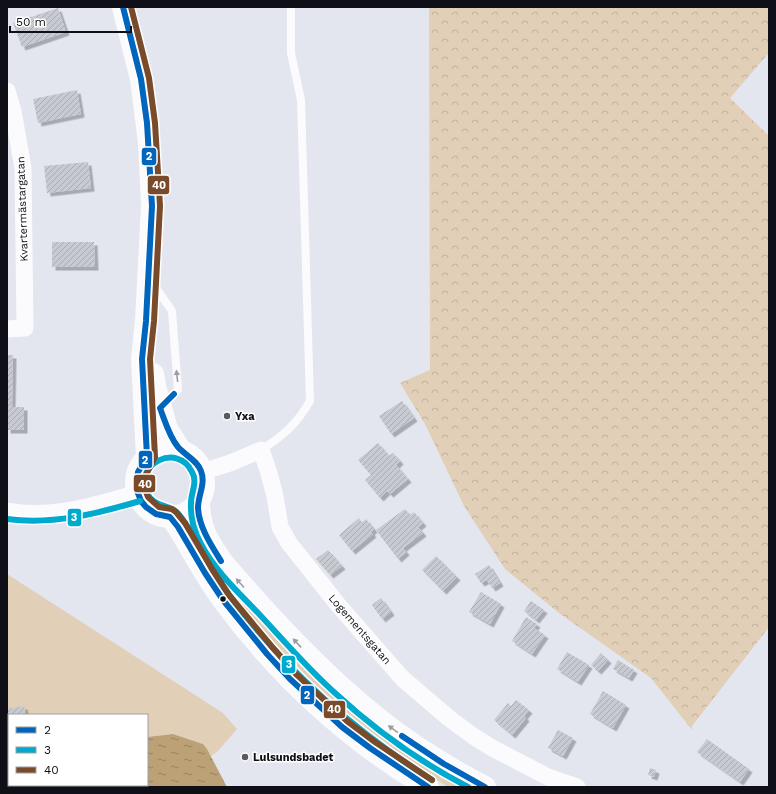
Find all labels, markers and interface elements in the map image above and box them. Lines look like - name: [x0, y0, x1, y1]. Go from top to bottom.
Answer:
- scale bar: [10, 8, 131, 34]
- text: 50 m: [16, 15, 46, 29]
- line badge: 2: [141, 147, 157, 166]
- text: 2: [146, 150, 153, 163]
- street label: Kvartermästargatan: [14, 156, 31, 262]
- line badge: 40: [147, 175, 170, 195]
- text: 40: [152, 179, 166, 192]
- one-way arrow: [173, 370, 180, 382]
- place label: Yxa: [235, 410, 255, 423]
- marker: Yxa: [222, 411, 232, 421]
- line badge: 2: [138, 450, 153, 469]
- text: 2: [142, 454, 149, 467]
- line badge: 40: [133, 474, 156, 493]
- text: 40: [138, 478, 152, 491]
- line badge: 3: [67, 508, 82, 527]
- text: 3: [71, 511, 78, 524]
- one-way arrow: [236, 578, 245, 588]
- street label: Logementsgatan: [326, 592, 394, 667]
- unlabelled marker: [218, 594, 228, 604]
- one-way arrow: [292, 637, 301, 648]
- line badge: 3: [281, 655, 296, 674]
- text: 3: [286, 658, 293, 671]
- line badge: 2: [300, 685, 315, 705]
- text: 2: [304, 689, 311, 702]
- line badge: 40: [323, 700, 346, 719]
- text: 40: [327, 703, 341, 716]
- legend: [8, 714, 148, 786]
- text: 2: [44, 723, 51, 737]
- one-way arrow: [388, 726, 398, 734]
- text: 3: [44, 743, 51, 757]
- place label: Lulsundsbadet: [253, 751, 334, 764]
- marker: Lulsundsbadet: [240, 752, 250, 762]
- text: 40: [44, 763, 59, 777]

